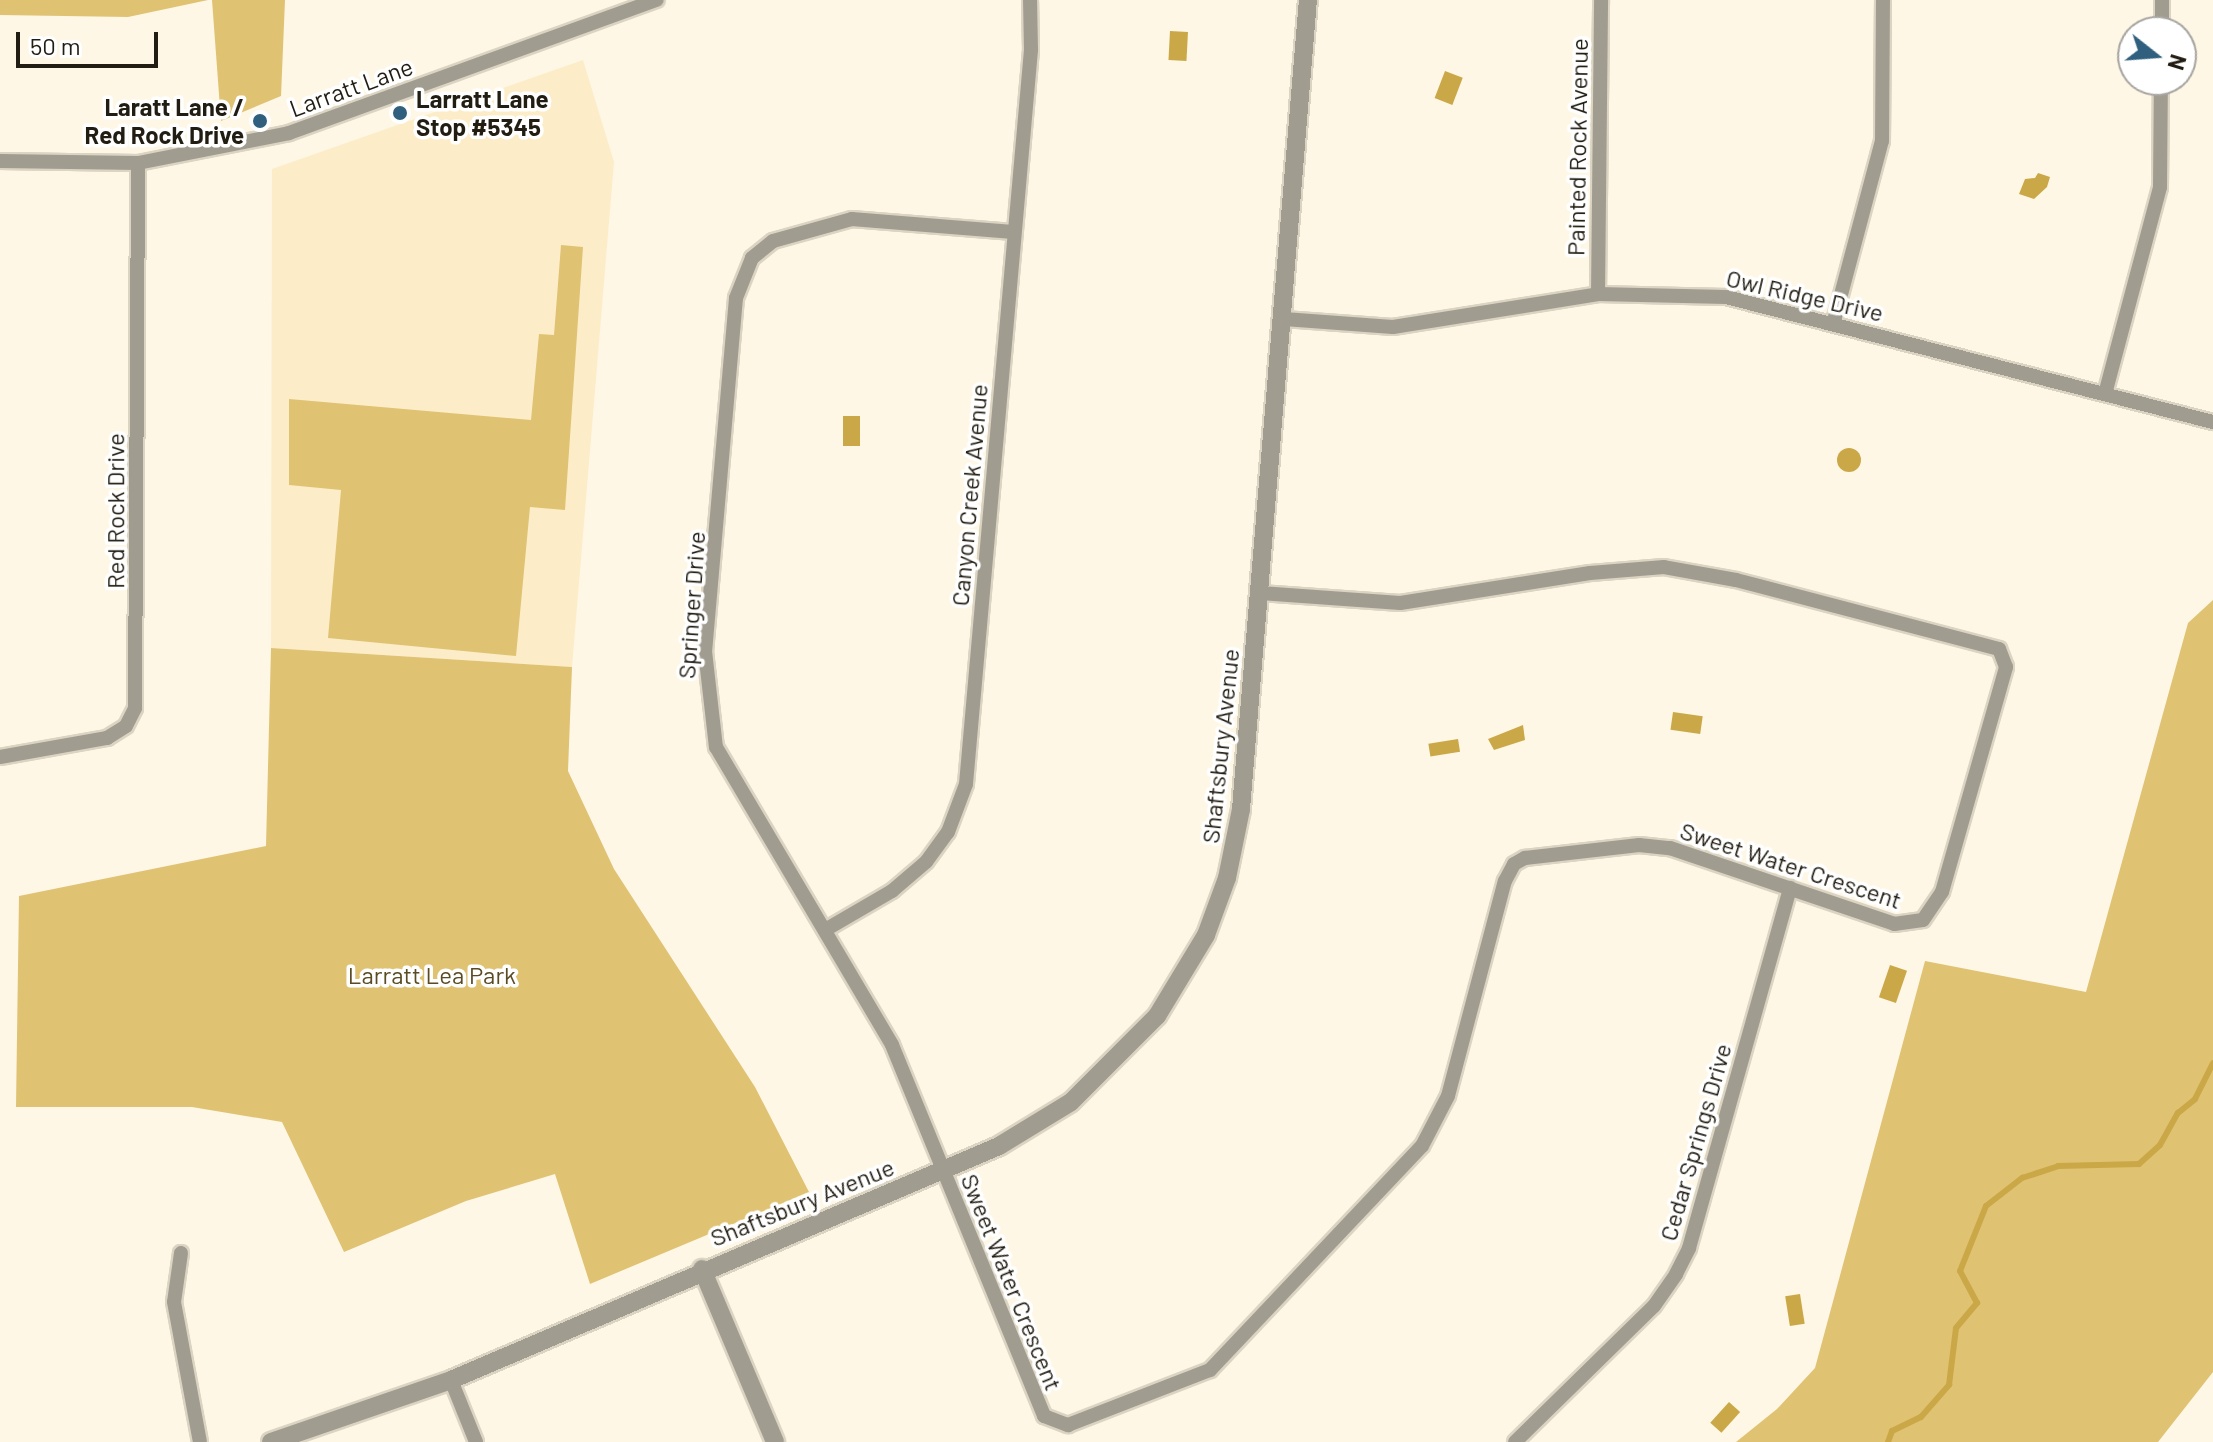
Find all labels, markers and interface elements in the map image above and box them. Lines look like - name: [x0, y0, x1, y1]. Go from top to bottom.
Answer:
- scale bar: [20, 16, 162, 66]
- north arrow: [2117, 16, 2197, 96]
- text: 50 m: [30, 31, 81, 60]
- street label: Painted Rock Avenue: [1561, 38, 1593, 256]
- street label: Larratt Lane: [285, 51, 417, 123]
- text: N: [2163, 52, 2193, 73]
- place label: Larratt Lane Stop #5345: [416, 85, 549, 141]
- place label: Laratt Lane / Red Rock Drive: [85, 93, 244, 149]
- marker: Larratt Lane Stop #5345: [391, 104, 409, 122]
- marker: Laratt Lane / Red Rock Drive: [251, 112, 269, 130]
- street label: Owl Ridge Drive: [1724, 263, 1886, 327]
- street label: Canyon Creek Avenue: [945, 383, 993, 607]
- street label: Red Rock Drive: [101, 433, 129, 589]
- street label: Springer Drive: [671, 530, 711, 680]
- street label: Shaftsbury Avenue: [1195, 647, 1245, 845]
- street label: Sweet Water Crescent: [1677, 816, 1905, 914]
- park label: Larratt Lea Park: [348, 961, 516, 989]
- street label: Cedar Springs Drive: [1653, 1040, 1737, 1244]
- street label: Shaftsbury Avenue: [706, 1152, 898, 1252]
- street label: Sweet Water Crescent: [955, 1170, 1069, 1394]

